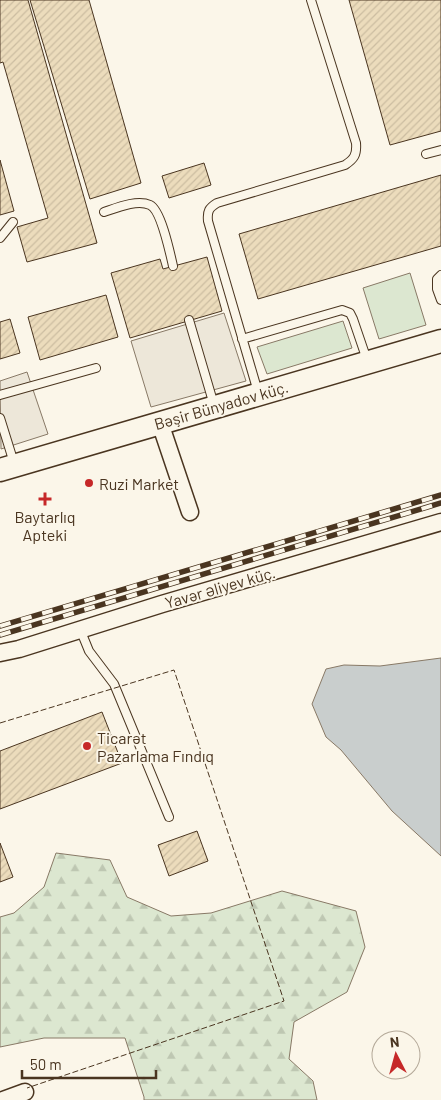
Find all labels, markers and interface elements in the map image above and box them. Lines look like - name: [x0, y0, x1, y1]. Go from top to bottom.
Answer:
- street label: Bəşir Bünyadov küç.: [152, 377, 290, 433]
- place label: Ruzi Market: [99, 474, 179, 493]
- marker: Ruzi Market: [83, 477, 95, 489]
- marker: Baytarlıq Apteki: [39, 493, 51, 505]
- place label: Baytarlıq Apteki: [14, 507, 76, 544]
- street label: Yavər Əliyev küç.: [163, 562, 277, 612]
- place label: Ticarət Pazarlama Fındıq: [97, 728, 214, 765]
- marker: Ticarət Pazarlama Fındıq: [81, 740, 93, 752]
- north arrow: [371, 1030, 421, 1080]
- text: N: [389, 1033, 400, 1051]
- scale bar: [22, 1048, 156, 1080]
- text: 50 m: [30, 1055, 62, 1073]

